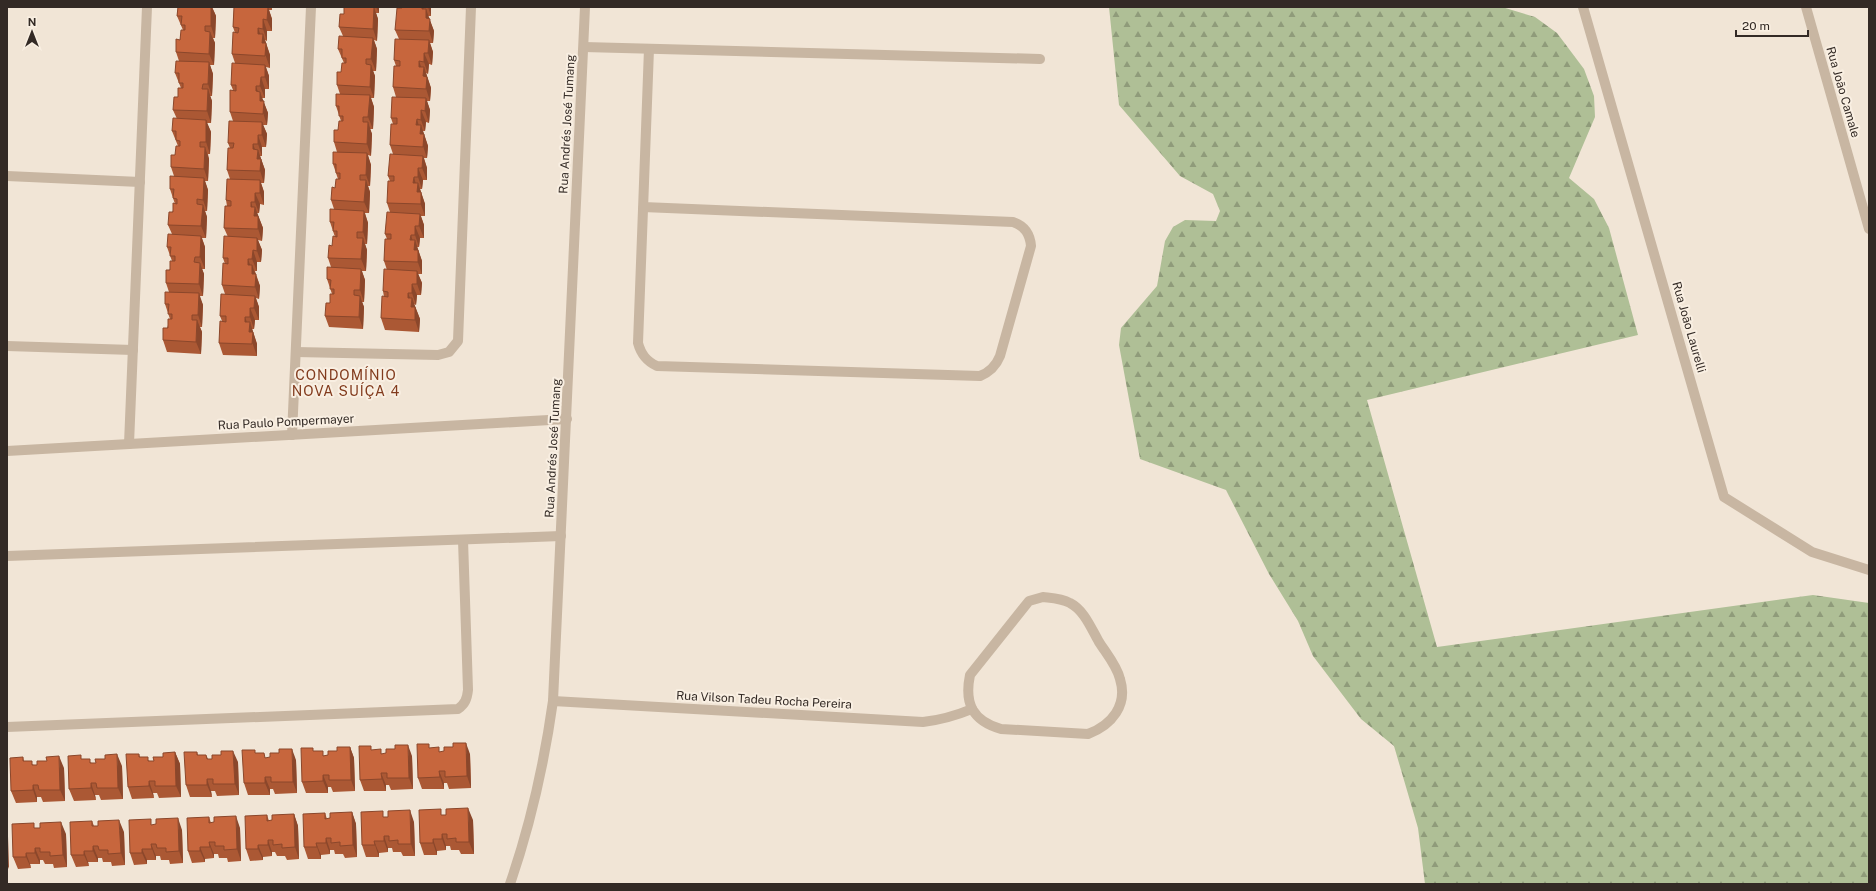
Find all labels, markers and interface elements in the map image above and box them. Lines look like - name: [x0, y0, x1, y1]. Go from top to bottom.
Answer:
- north arrow: [12, 12, 52, 52]
- scale bar: [1736, 12, 1808, 38]
- text: N: [28, 16, 36, 28]
- text: 20 m: [1742, 19, 1770, 33]
- street label: Rua João Camale: [1823, 45, 1863, 139]
- street label: Rua Andrés José Tumang: [556, 54, 578, 194]
- street label: Rua João Laurelli: [1669, 280, 1709, 374]
- district label: CONDOMÍNIO NOVA SUÍÇA 4: [292, 366, 400, 399]
- street label: Rua Andrés José Tumang: [542, 378, 564, 518]
- street label: Rua Paulo Pompermayer: [217, 411, 355, 433]
- street label: Rua Vilson Tadeu Rocha Pereira: [676, 688, 852, 712]

